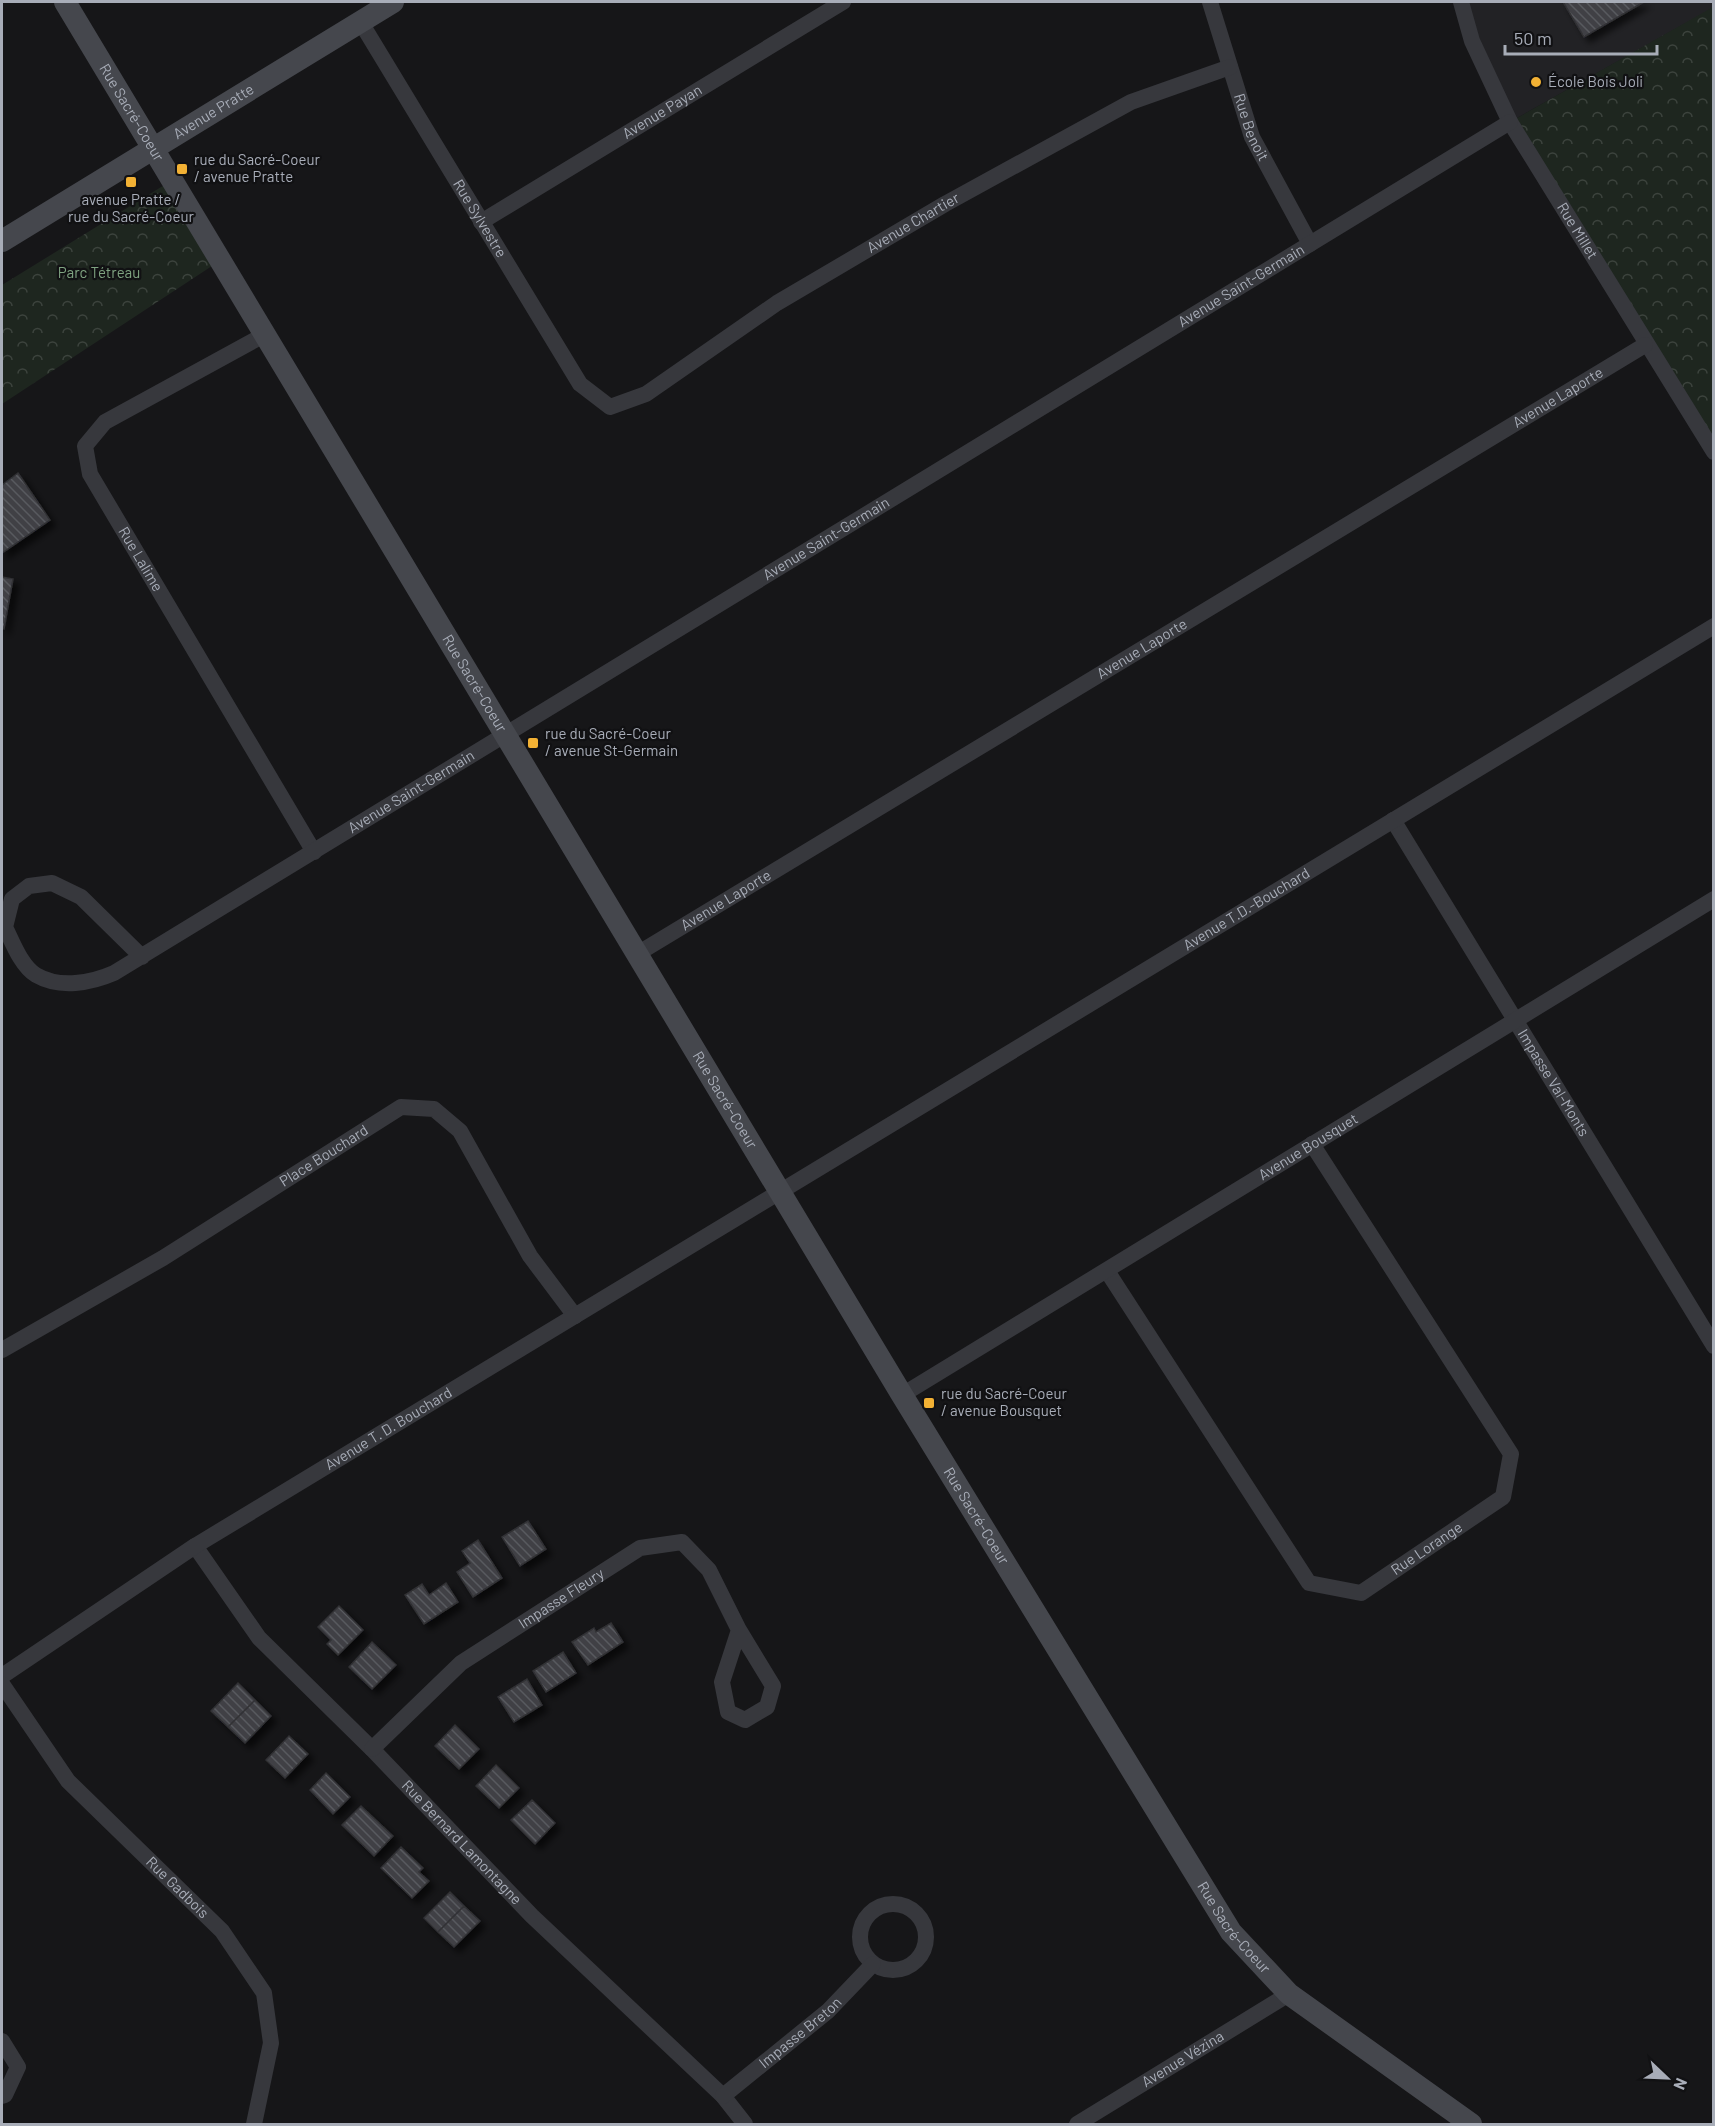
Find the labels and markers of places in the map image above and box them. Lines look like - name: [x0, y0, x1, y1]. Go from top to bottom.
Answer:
- place label: École Bois Joli: [1548, 72, 1643, 90]
- marker: École Bois Joli: [1529, 75, 1543, 89]
- place label: rue du Sacré-Coeur / avenue Pratte: [194, 150, 321, 185]
- marker: rue du Sacré-Coeur / avenue Pratte: [175, 162, 189, 176]
- marker: avenue Pratte / rue du Sacré-Coeur: [124, 175, 138, 189]
- place label: avenue Pratte / rue du Sacré-Coeur: [68, 190, 195, 225]
- place label: rue du Sacré-Coeur / avenue St-Germain: [545, 724, 678, 759]
- marker: rue du Sacré-Coeur / avenue St-Germain: [526, 736, 540, 750]
- place label: rue du Sacré-Coeur / avenue Bousquet: [941, 1384, 1068, 1419]
- marker: rue du Sacré-Coeur / avenue Bousquet: [922, 1396, 936, 1410]

